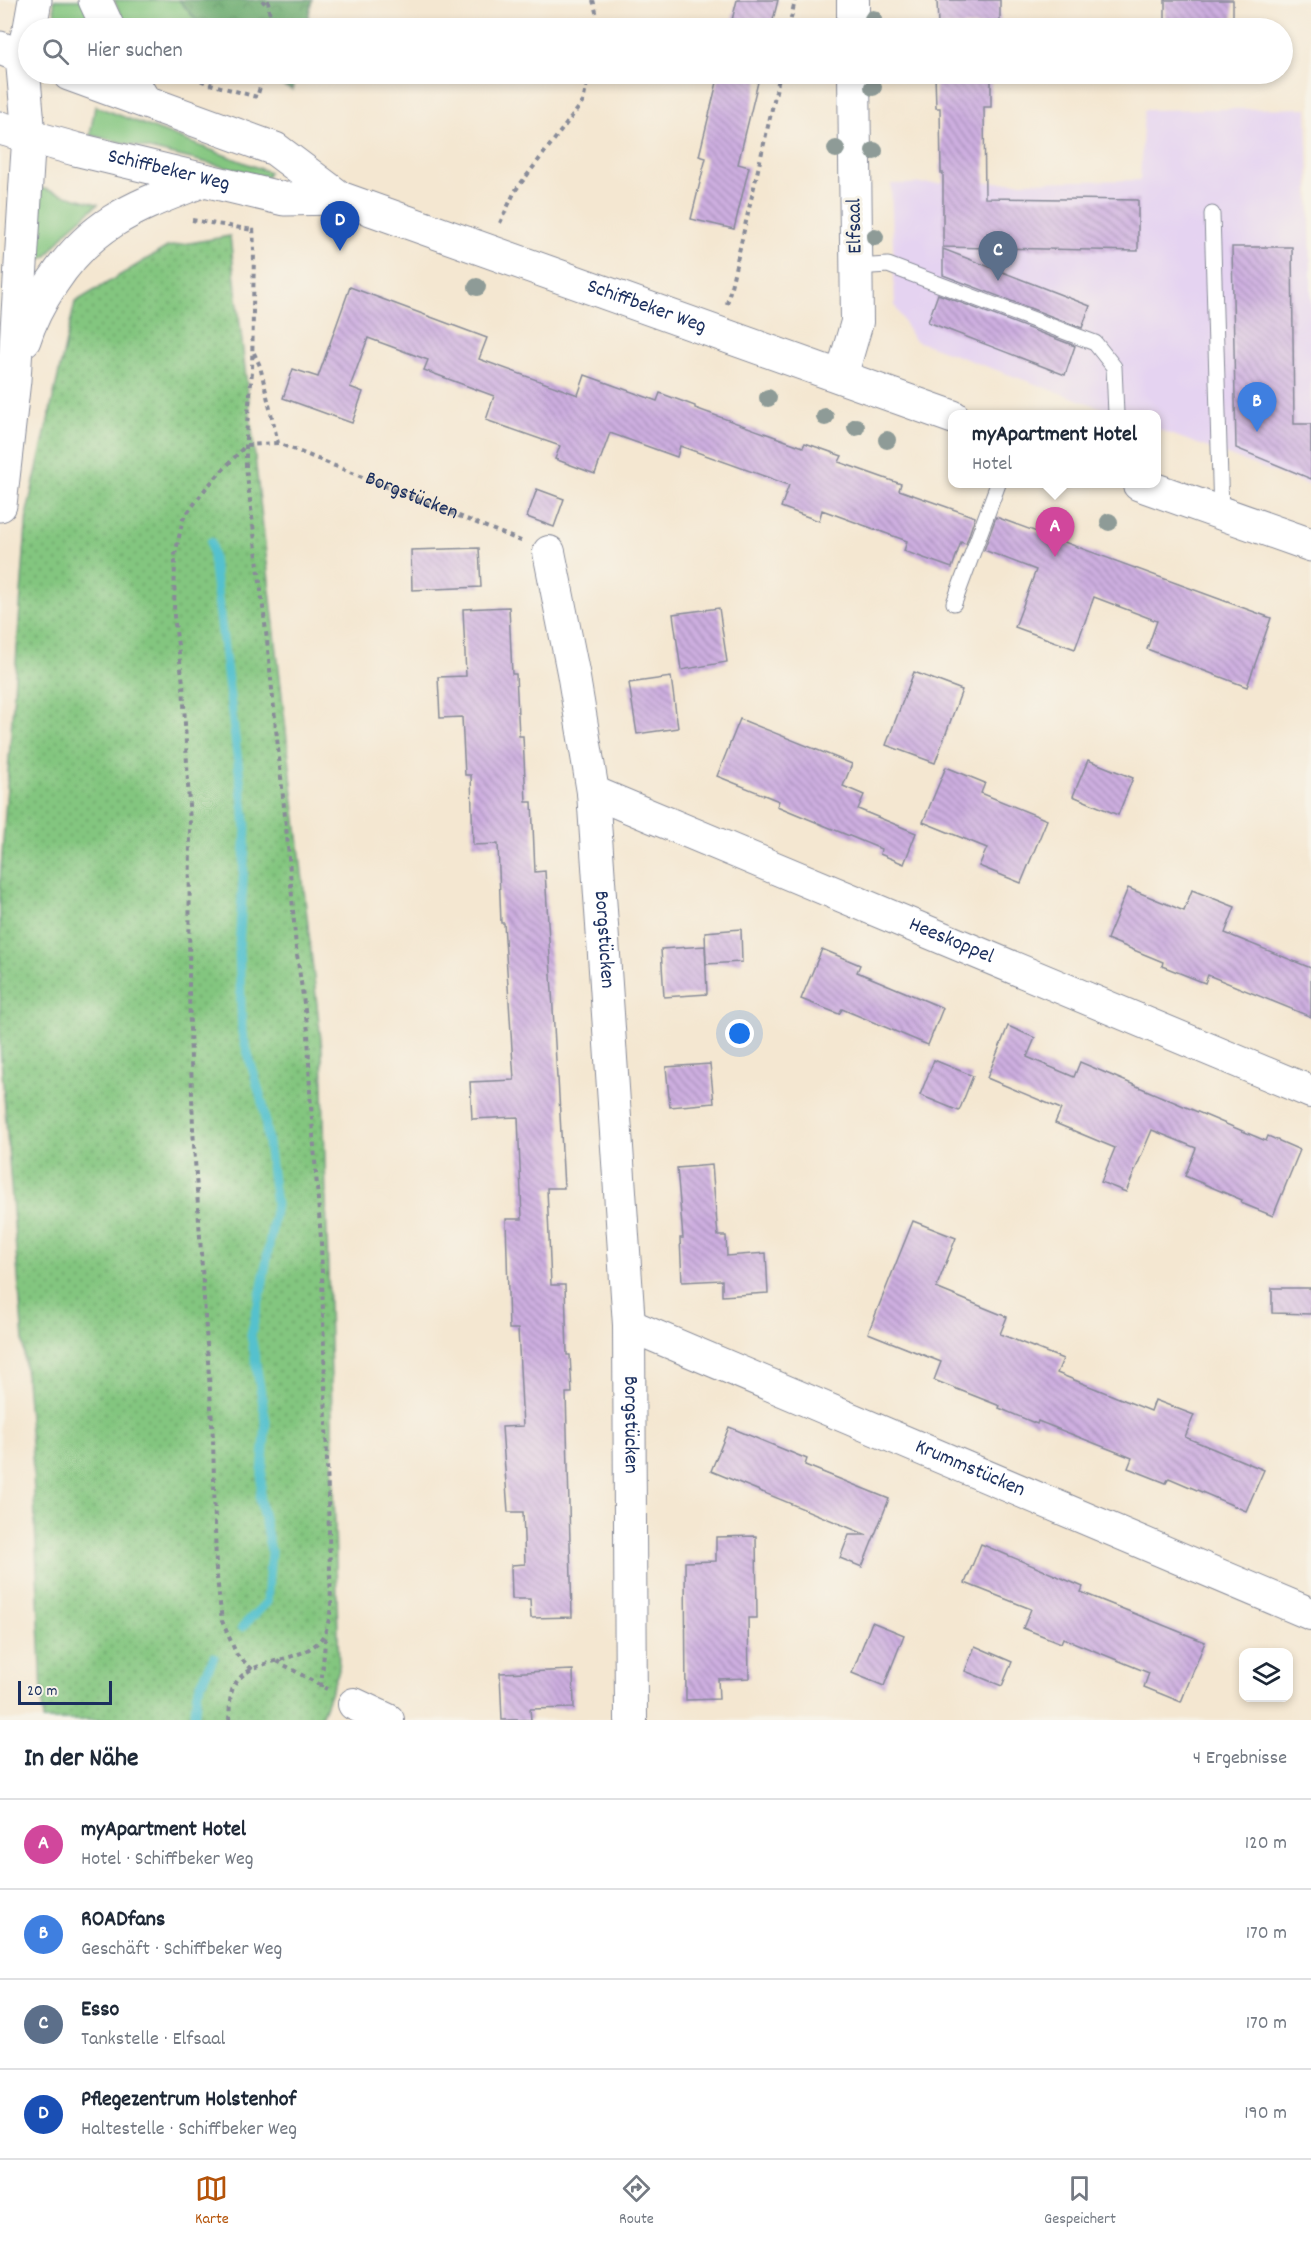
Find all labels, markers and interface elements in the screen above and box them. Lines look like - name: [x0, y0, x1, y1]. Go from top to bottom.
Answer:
- search box: [18, 18, 1293, 84]
- icon: search: [39, 35, 72, 68]
- text: Hier suchen: [87, 36, 183, 67]
- street label: Schiffbeker Weg: [104, 142, 233, 200]
- street label: Elfsaal: [841, 198, 871, 254]
- pin: D: [320, 202, 360, 251]
- pin: C: [978, 232, 1018, 281]
- street label: Schiffbeker Weg: [583, 272, 710, 343]
- pin: B: [1238, 382, 1276, 432]
- popup: [948, 410, 1161, 488]
- text: myApartment Hotel: [972, 420, 1137, 451]
- text: Hotel: [972, 451, 1012, 479]
- street label: Borgstücken: [360, 464, 462, 529]
- pin: A: [1036, 508, 1074, 557]
- street label: Borgstücken: [585, 890, 621, 990]
- street label: Heeskoppel: [904, 910, 998, 973]
- your location: [725, 1019, 754, 1048]
- street label: Borgstücken: [614, 1376, 645, 1474]
- street label: Krummstücken: [910, 1433, 1029, 1506]
- map controls: [1239, 1648, 1293, 1702]
- button: layers: [1239, 1648, 1293, 1702]
- scale bar: [18, 1678, 112, 1706]
- text: 20 m: [27, 1680, 57, 1703]
- text: In der Nähe: [24, 1741, 138, 1778]
- text: 4 Ergebnisse: [1193, 1745, 1287, 1773]
- text: myApartment Hotel: [81, 1815, 246, 1846]
- text: A: [38, 1830, 49, 1858]
- text: 120 m: [1245, 1830, 1287, 1858]
- text: Hotel · Schiffbeker Weg: [81, 1846, 254, 1874]
- text: ROADfans: [81, 1905, 165, 1936]
- text: B: [39, 1920, 48, 1948]
- text: 170 m: [1246, 1920, 1287, 1948]
- text: Geschäft · Schiffbeker Weg: [81, 1936, 282, 1964]
- text: Esso: [81, 1995, 119, 2026]
- text: C: [39, 2010, 48, 2038]
- text: 170 m: [1246, 2010, 1287, 2038]
- text: Tankstelle · Elfsaal: [81, 2026, 225, 2054]
- text: Pflegezentrum Holstenhof: [81, 2085, 296, 2116]
- text: D: [38, 2100, 49, 2128]
- text: 190 m: [1244, 2100, 1287, 2128]
- text: Haltestelle · Schiffbeker Weg: [81, 2116, 297, 2144]
- tab: Karte: [195, 2172, 229, 2231]
- tab: Route: [619, 2172, 654, 2231]
- tab: Gespeichert: [1044, 2172, 1116, 2231]

